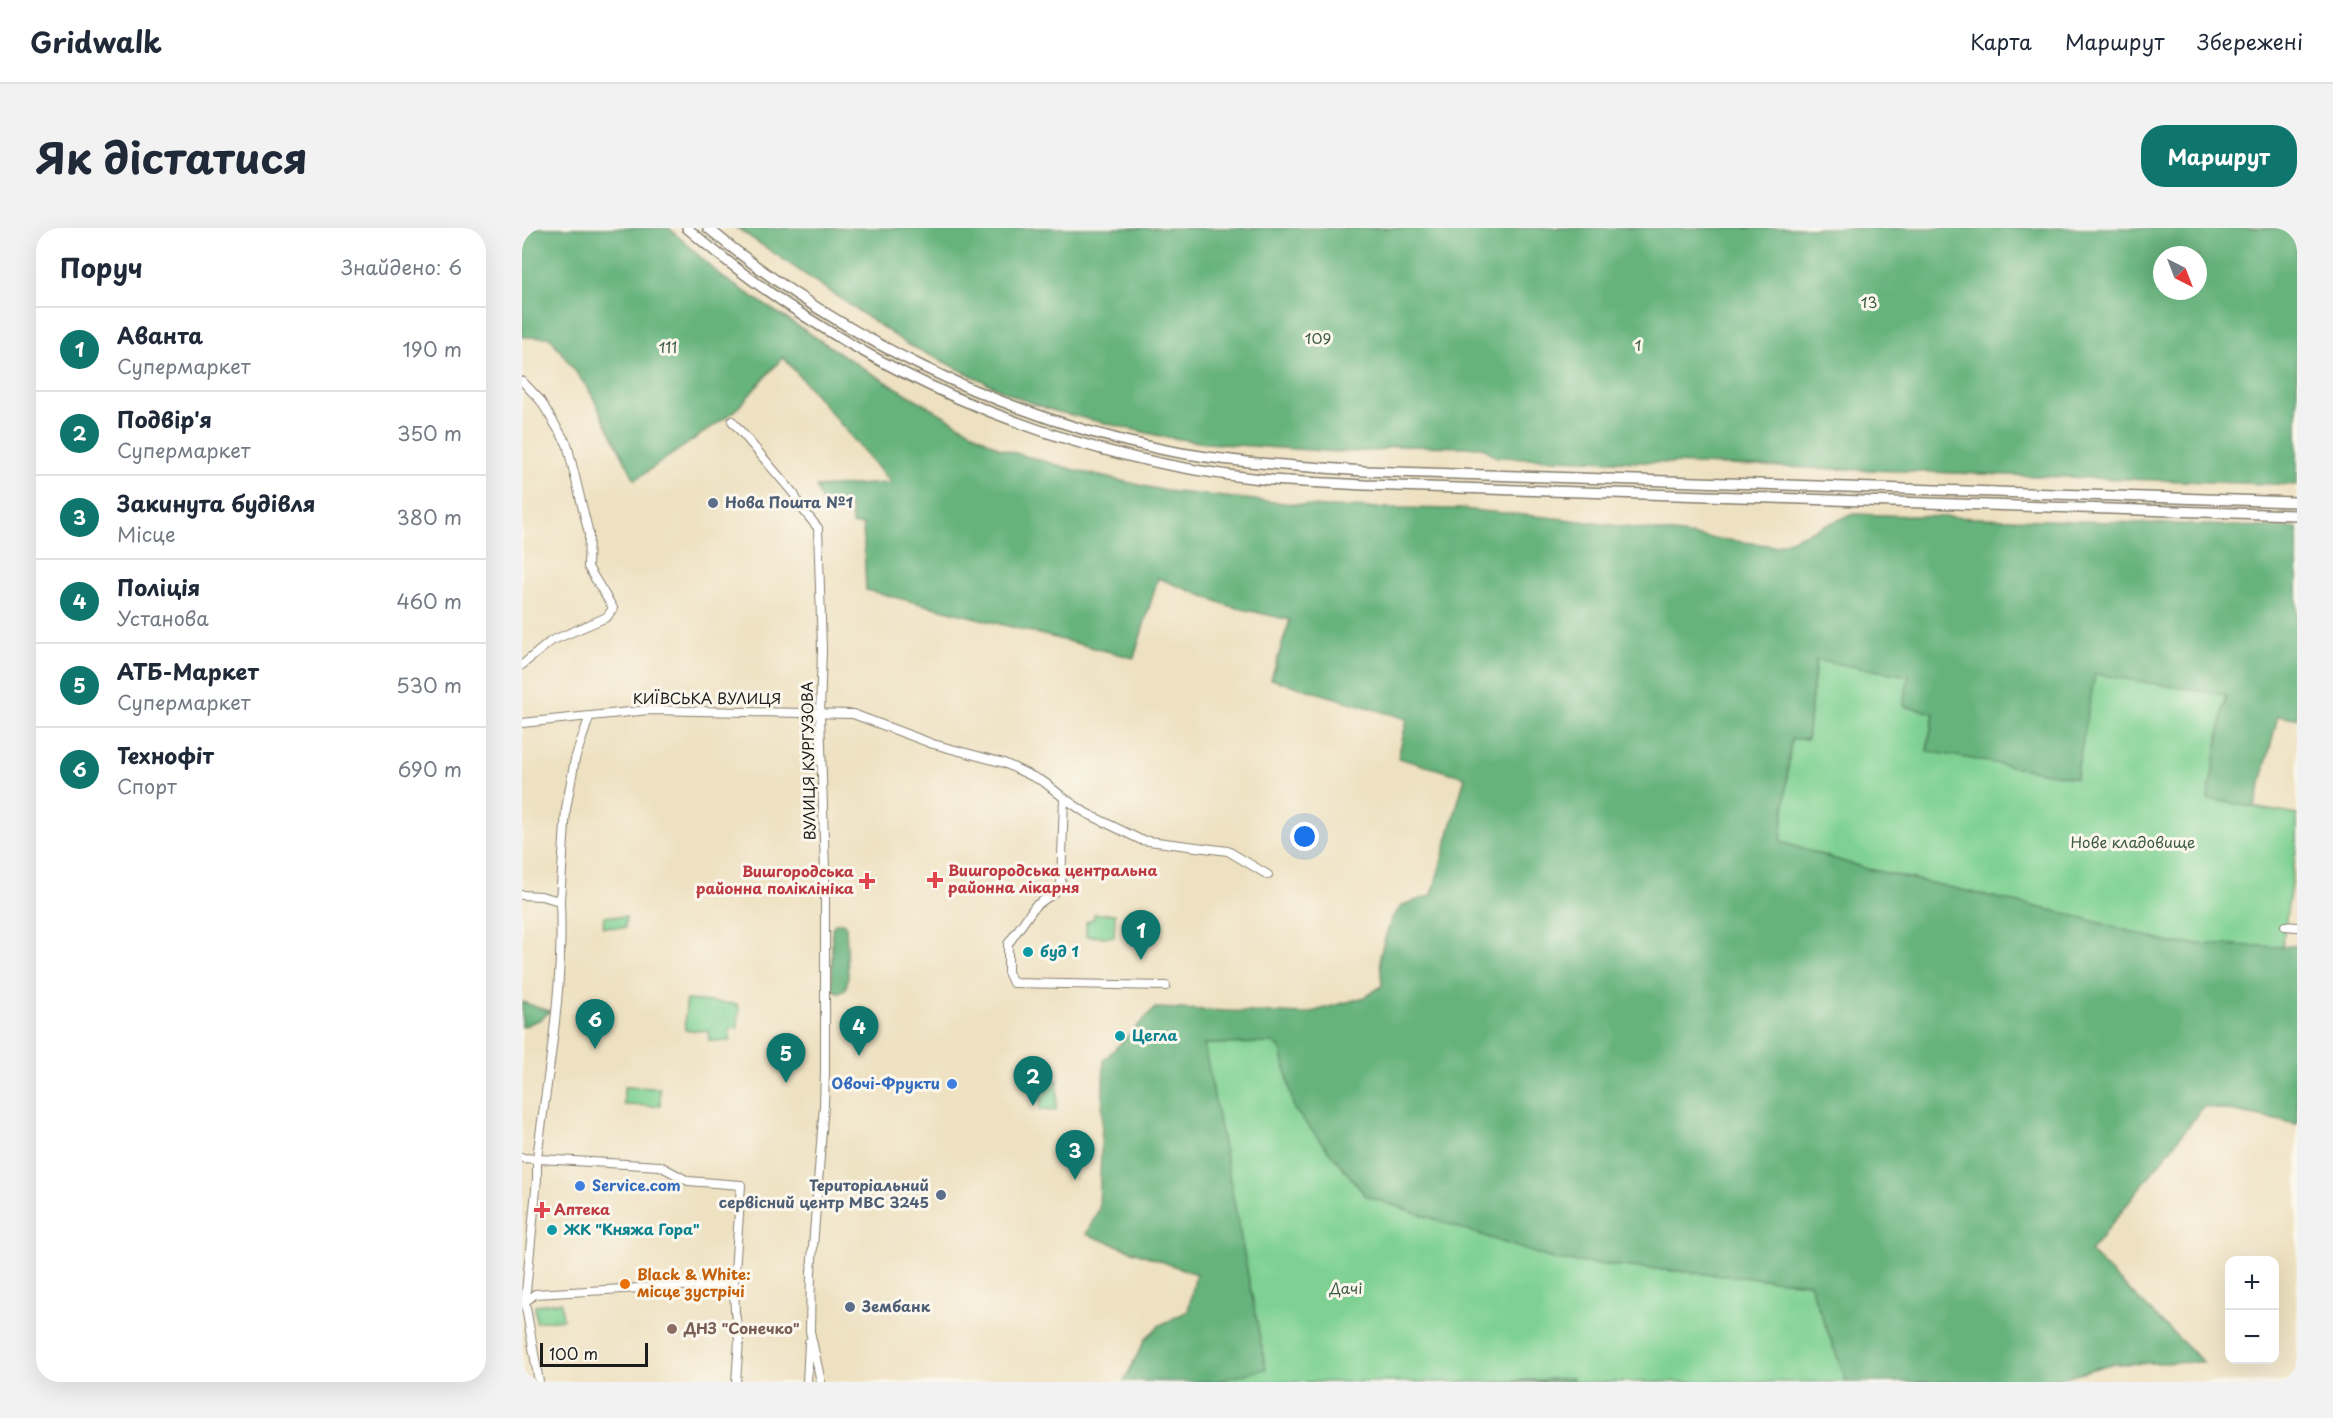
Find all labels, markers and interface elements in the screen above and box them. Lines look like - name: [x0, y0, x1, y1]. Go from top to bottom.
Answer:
- text: Gridwalk: [30, 20, 162, 63]
- text: Карта: [1970, 25, 2032, 57]
- text: Маршрут: [2065, 25, 2164, 57]
- text: Збережені: [2197, 25, 2303, 57]
- text: Як дістатися: [36, 125, 308, 188]
- button: Маршрут: [2141, 125, 2297, 187]
- north arrow: [2153, 246, 2207, 300]
- text: Поруч: [60, 248, 143, 287]
- text: Знайдено: 6: [341, 252, 462, 282]
- park label: 13: [1861, 290, 1877, 313]
- text: Аванта: [117, 318, 203, 351]
- park label: 109: [1305, 326, 1331, 349]
- park label: 1: [1635, 333, 1641, 356]
- text: 1: [75, 334, 84, 364]
- text: 190 m: [403, 334, 462, 364]
- park label: 111: [659, 335, 677, 358]
- text: Супермаркет: [117, 351, 250, 381]
- text: Подвір'я: [117, 402, 212, 435]
- text: 2: [72, 418, 87, 448]
- text: 350 m: [397, 418, 462, 448]
- text: Супермаркет: [117, 435, 250, 465]
- text: Закинута будівля: [117, 486, 315, 519]
- place label: Нова Пошта №1: [725, 490, 853, 513]
- marker: Нова Пошта №1: [706, 496, 720, 510]
- text: 3: [73, 502, 86, 532]
- text: 380 m: [396, 502, 462, 532]
- text: Місце: [117, 519, 176, 549]
- text: Поліція: [117, 570, 200, 603]
- text: 4: [73, 586, 86, 616]
- text: 460 m: [396, 586, 462, 616]
- text: Установа: [117, 603, 209, 633]
- text: АТБ-Маркет: [117, 654, 259, 687]
- text: 5: [73, 670, 86, 700]
- text: 530 m: [396, 670, 462, 700]
- street label: ВУЛИЦЯ КУРГУЗОВА: [795, 681, 820, 841]
- street label: КИЇВСЬКА ВУЛИЦЯ: [633, 686, 781, 709]
- text: Супермаркет: [117, 687, 250, 717]
- text: Технофіт: [117, 738, 214, 771]
- text: 6: [72, 754, 87, 784]
- text: 690 m: [398, 754, 462, 784]
- text: Спорт: [117, 771, 177, 801]
- your location: [1290, 822, 1319, 851]
- park label: Нове кладовище: [2070, 830, 2196, 853]
- place label: Вишгородська центральна районна лікарня: [948, 858, 1158, 898]
- place label: Вишгородська районна поліклініка: [696, 859, 854, 899]
- marker: Вишгородська центральна районна лікарня: [926, 871, 944, 889]
- marker: Вишгородська районна поліклініка: [858, 872, 876, 890]
- pin: 1: [1122, 910, 1160, 960]
- place label: буд 1: [1040, 939, 1079, 962]
- marker: буд 1: [1021, 945, 1035, 959]
- pin: 6: [576, 1000, 614, 1049]
- pin: 4: [840, 1006, 878, 1056]
- place label: Цегла: [1132, 1023, 1178, 1046]
- marker: Цегла: [1113, 1029, 1127, 1043]
- pin: 5: [766, 1034, 806, 1083]
- pin: 2: [1014, 1056, 1052, 1106]
- place label: Овочі-Фрукти: [832, 1071, 940, 1094]
- marker: Овочі-Фрукти: [945, 1077, 959, 1091]
- pin: 3: [1056, 1130, 1094, 1180]
- place label: Service.com: [592, 1173, 681, 1196]
- place label: Територіальний сервісний центр МВС 3245: [719, 1173, 929, 1213]
- marker: Service.com: [573, 1179, 587, 1193]
- marker: Територіальний сервісний центр МВС 3245: [934, 1188, 948, 1202]
- place label: Аптека: [554, 1197, 610, 1220]
- marker: Аптека: [535, 1203, 549, 1217]
- place label: ЖК "Княжа Гора": [563, 1217, 700, 1240]
- marker: ЖК "Княжа Гора": [545, 1223, 559, 1237]
- map controls: [2225, 1256, 2279, 1364]
- button: +: [2225, 1256, 2279, 1310]
- place label: Black & White: місце зустрічі: [637, 1262, 751, 1302]
- park label: Дачі: [1329, 1276, 1362, 1299]
- marker: Black & White: місце зустрічі: [618, 1277, 632, 1291]
- place label: Зембанк: [861, 1294, 931, 1317]
- marker: Зембанк: [843, 1300, 857, 1314]
- button: −: [2225, 1310, 2279, 1364]
- place label: ДНЗ "Сонечко": [683, 1316, 800, 1339]
- marker: ДНЗ "Сонечко": [665, 1322, 679, 1336]
- scale bar: [540, 1340, 648, 1368]
- text: 100 m: [549, 1341, 598, 1365]

